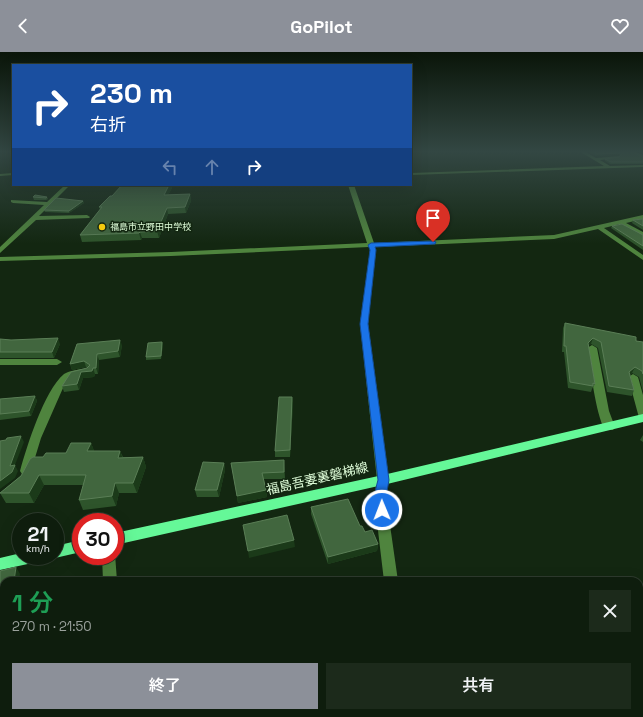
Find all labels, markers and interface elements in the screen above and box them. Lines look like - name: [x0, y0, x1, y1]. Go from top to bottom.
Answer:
- icon: back: [12, 15, 34, 37]
- text: GoPilot: [290, 15, 353, 38]
- icon: heart: [609, 15, 631, 37]
- text: 230 m: [90, 75, 173, 111]
- icon: right: [24, 80, 76, 132]
- text: 右折: [90, 113, 126, 136]
- icon: left: [159, 156, 181, 178]
- icon: ahead: [201, 156, 223, 178]
- icon: right: [243, 156, 265, 178]
- pin: [416, 201, 450, 242]
- icon: arrive: [422, 207, 444, 229]
- place label: 福島市立野田中学校: [110, 221, 191, 233]
- marker: 福島市立野田中学校: [97, 222, 107, 232]
- street label: 福島吾妻裏磐梯線: [265, 459, 370, 498]
- position arrow: [361, 489, 403, 531]
- speed limit sign: 30: [72, 513, 124, 565]
- text: 21: [28, 521, 48, 547]
- text: km/h: [26, 542, 50, 555]
- text: 1 分: [12, 587, 53, 618]
- button: close: [589, 590, 631, 632]
- text: 270 m · 21:50: [12, 618, 92, 635]
- button: 終了: [12, 663, 318, 709]
- button: 共有: [326, 663, 631, 709]

